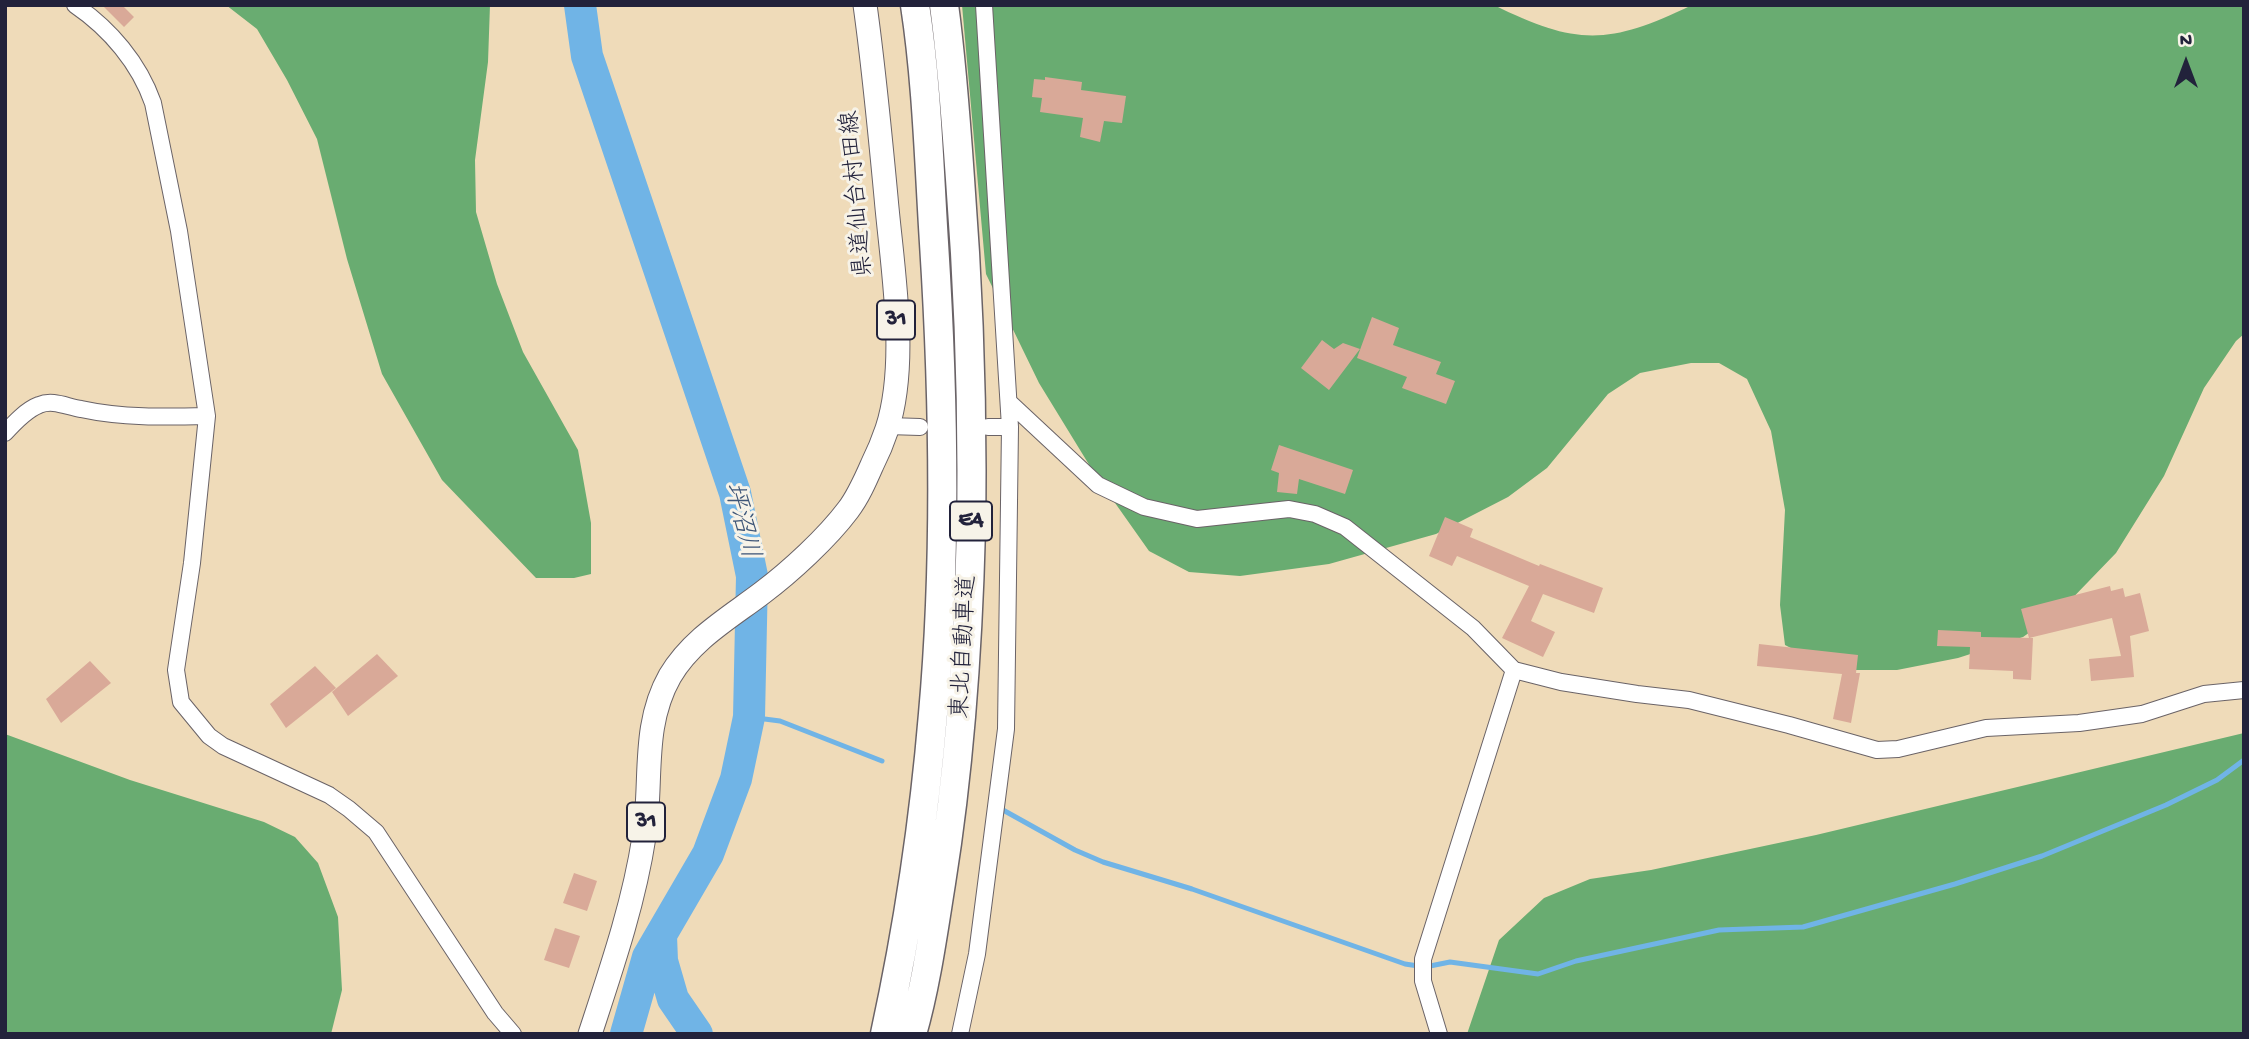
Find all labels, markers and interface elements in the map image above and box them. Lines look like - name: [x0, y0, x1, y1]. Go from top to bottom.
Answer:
- north arrow: [2151, 28, 2221, 98]
- text: N: [2180, 30, 2192, 53]
- street label: 県道仙台村田線: [837, 109, 881, 279]
- road number: 31: [877, 300, 915, 340]
- water label: 坪沼川: [714, 479, 764, 563]
- road number: E4: [950, 502, 992, 540]
- street label: 東北自動車道: [948, 574, 984, 720]
- road number: 31: [627, 802, 665, 842]

